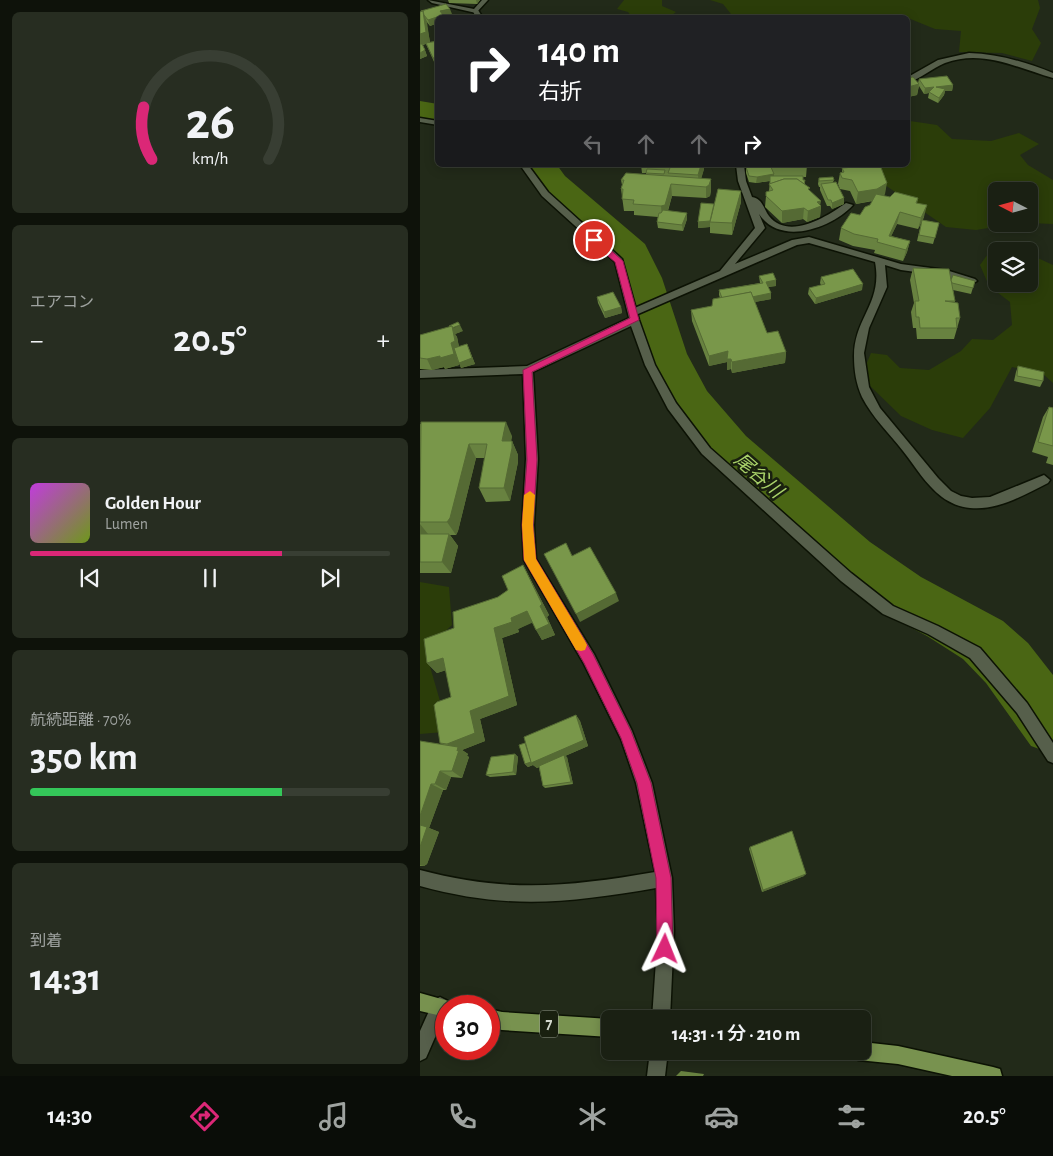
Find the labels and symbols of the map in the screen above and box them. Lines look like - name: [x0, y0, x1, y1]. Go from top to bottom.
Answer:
- north arrow: [988, 182, 1038, 232]
- pin: [573, 219, 615, 261]
- water label: 尾谷川: [730, 449, 788, 503]
- position arrow: [638, 922, 690, 974]
- speed limit sign: 30: [435, 995, 500, 1060]
- road number: 7: [540, 1011, 558, 1038]

